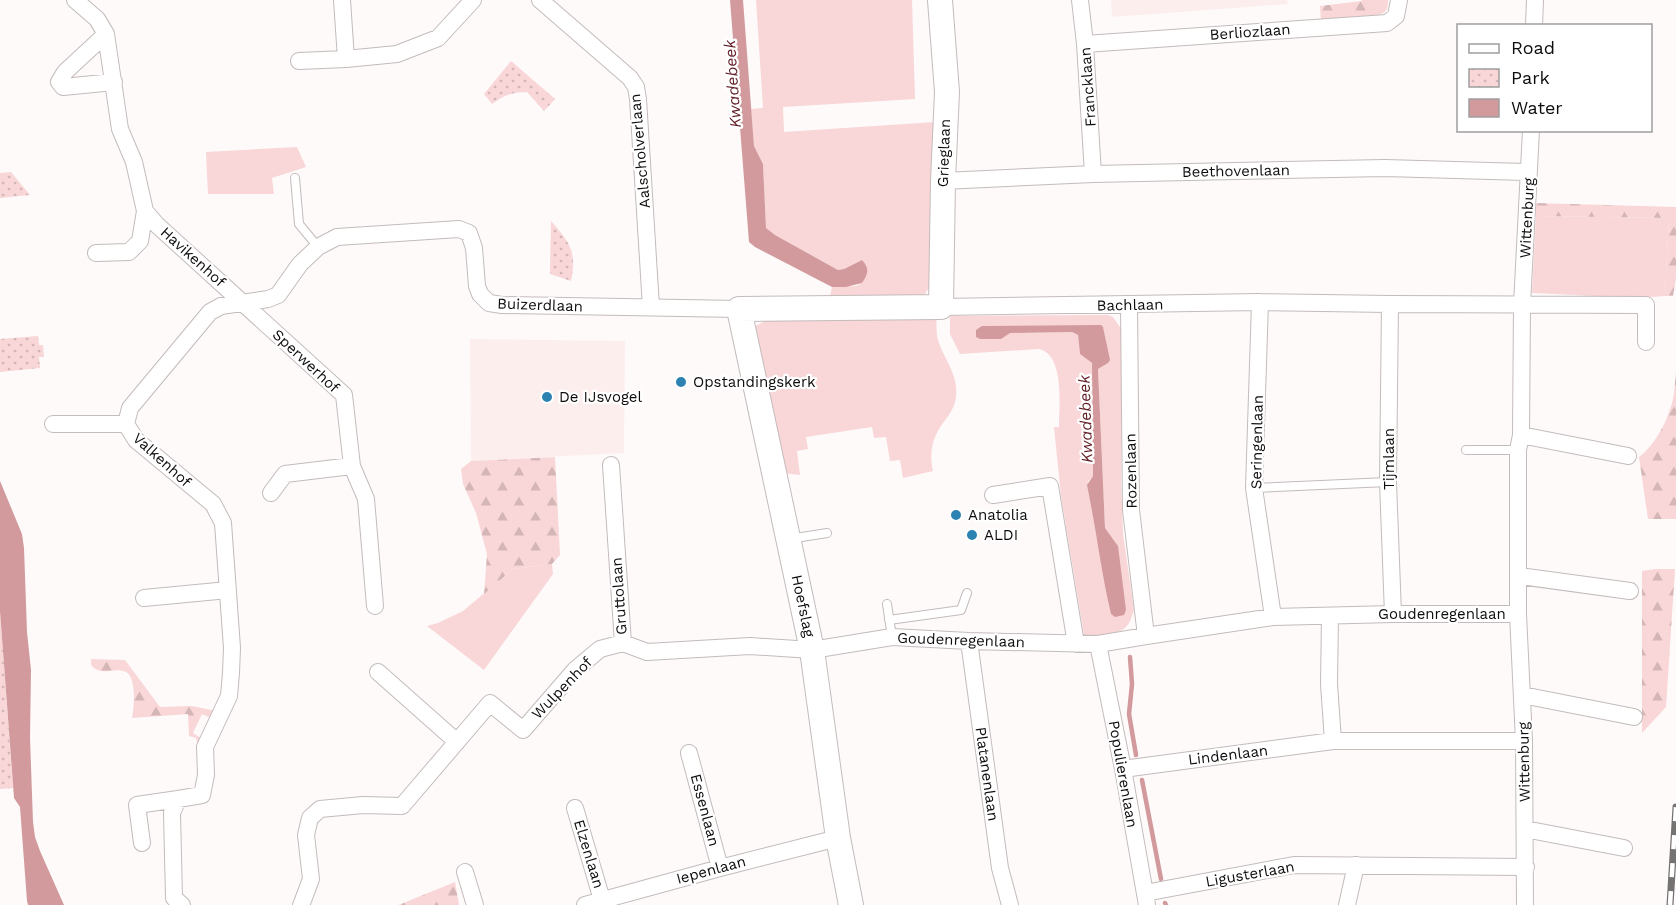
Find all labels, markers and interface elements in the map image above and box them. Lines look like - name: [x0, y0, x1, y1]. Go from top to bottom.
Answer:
- street label: Berliozlaan: [1209, 20, 1291, 44]
- legend: [1457, 24, 1652, 132]
- text: Road: [1511, 37, 1555, 58]
- water label: Kwadebeek: [720, 38, 745, 129]
- street label: Francklaan: [1076, 46, 1100, 128]
- text: Park: [1511, 67, 1550, 88]
- street label: Aalscholverlaan: [626, 93, 654, 209]
- text: Water: [1511, 97, 1563, 118]
- street label: Grieglaan: [934, 118, 954, 188]
- street label: Beethovenlaan: [1182, 161, 1290, 181]
- street label: Wittenburg: [1516, 177, 1538, 259]
- street label: Havikenhof: [157, 223, 229, 291]
- street label: Buizerdlaan: [497, 295, 583, 315]
- street label: Bachlaan: [1096, 295, 1164, 315]
- street label: Sperwerhof: [269, 325, 343, 397]
- place label: Opstandingskerk: [693, 373, 816, 391]
- water label: Kwadebeek: [1074, 373, 1097, 463]
- marker: Opstandingskerk: [674, 375, 688, 389]
- place label: De IJsvogel: [559, 388, 643, 406]
- marker: De IJsvogel: [540, 390, 554, 404]
- street label: Seringenlaan: [1247, 395, 1267, 489]
- street label: Tijmlaan: [1380, 428, 1398, 490]
- street label: Valkenhof: [129, 429, 195, 491]
- street label: Rozenlaan: [1121, 433, 1141, 509]
- place label: Anatolia: [968, 506, 1028, 524]
- marker: Anatolia: [949, 508, 963, 522]
- place label: ALDI: [984, 526, 1018, 544]
- marker: ALDI: [965, 528, 979, 542]
- street label: Gruttolaan: [607, 557, 631, 635]
- street label: Hoefslag: [788, 573, 818, 639]
- street label: Goudenregenlaan: [1378, 605, 1506, 623]
- street label: Goudenregenlaan: [897, 629, 1025, 651]
- street label: Wulpenhof: [528, 653, 596, 723]
- street label: Populierenlaan: [1105, 719, 1141, 829]
- street label: Wittenburg: [1514, 722, 1534, 802]
- street label: Platanenlaan: [971, 726, 1003, 822]
- street label: Lindenlaan: [1187, 741, 1269, 769]
- street label: Essenlaan: [687, 772, 723, 848]
- street label: Elzenlaan: [570, 817, 608, 891]
- street label: Iepenlaan: [674, 852, 748, 888]
- street label: Ligusterlaan: [1204, 857, 1296, 891]

